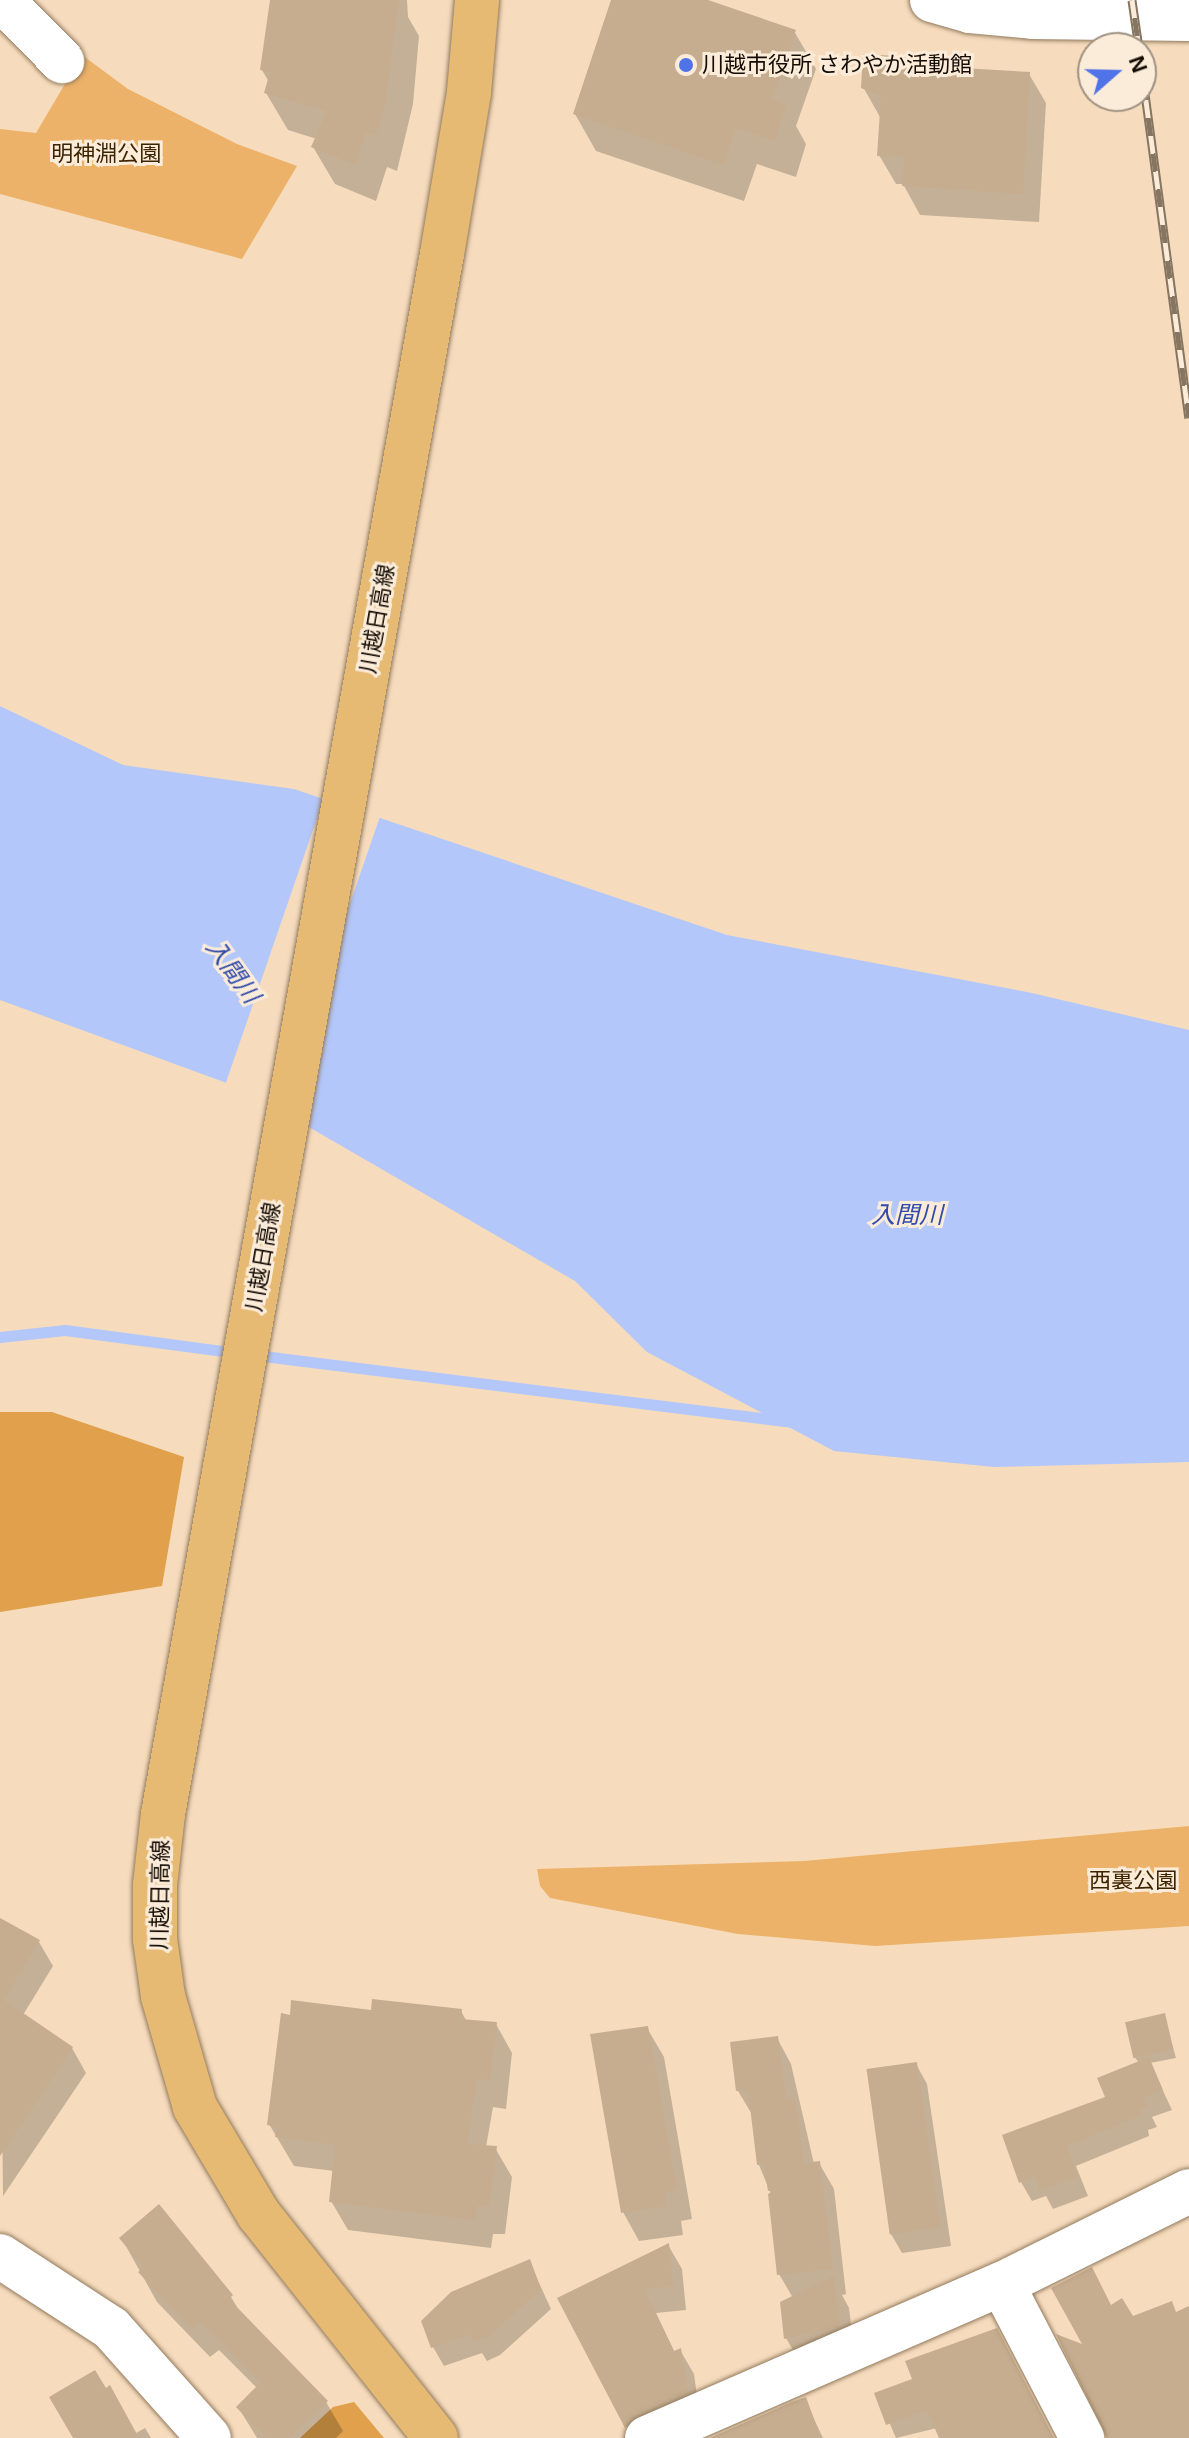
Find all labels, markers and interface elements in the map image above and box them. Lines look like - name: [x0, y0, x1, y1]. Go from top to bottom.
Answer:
- north arrow: [1077, 32, 1157, 112]
- place label: 川越市役所 さわやか活動館: [702, 52, 972, 78]
- text: N: [1124, 53, 1153, 76]
- marker: 川越市役所 さわやか活動館: [677, 56, 695, 74]
- park label: 明神淵公園: [51, 141, 161, 167]
- street label: 川越日高線: [354, 563, 400, 675]
- water label: 入間川: [200, 933, 266, 1009]
- street label: 川越日高線: [240, 1201, 286, 1313]
- water label: 入間川: [871, 1201, 943, 1229]
- street label: 川越日高線: [146, 1840, 174, 1950]
- park label: 西裏公園: [1089, 1868, 1177, 1894]

